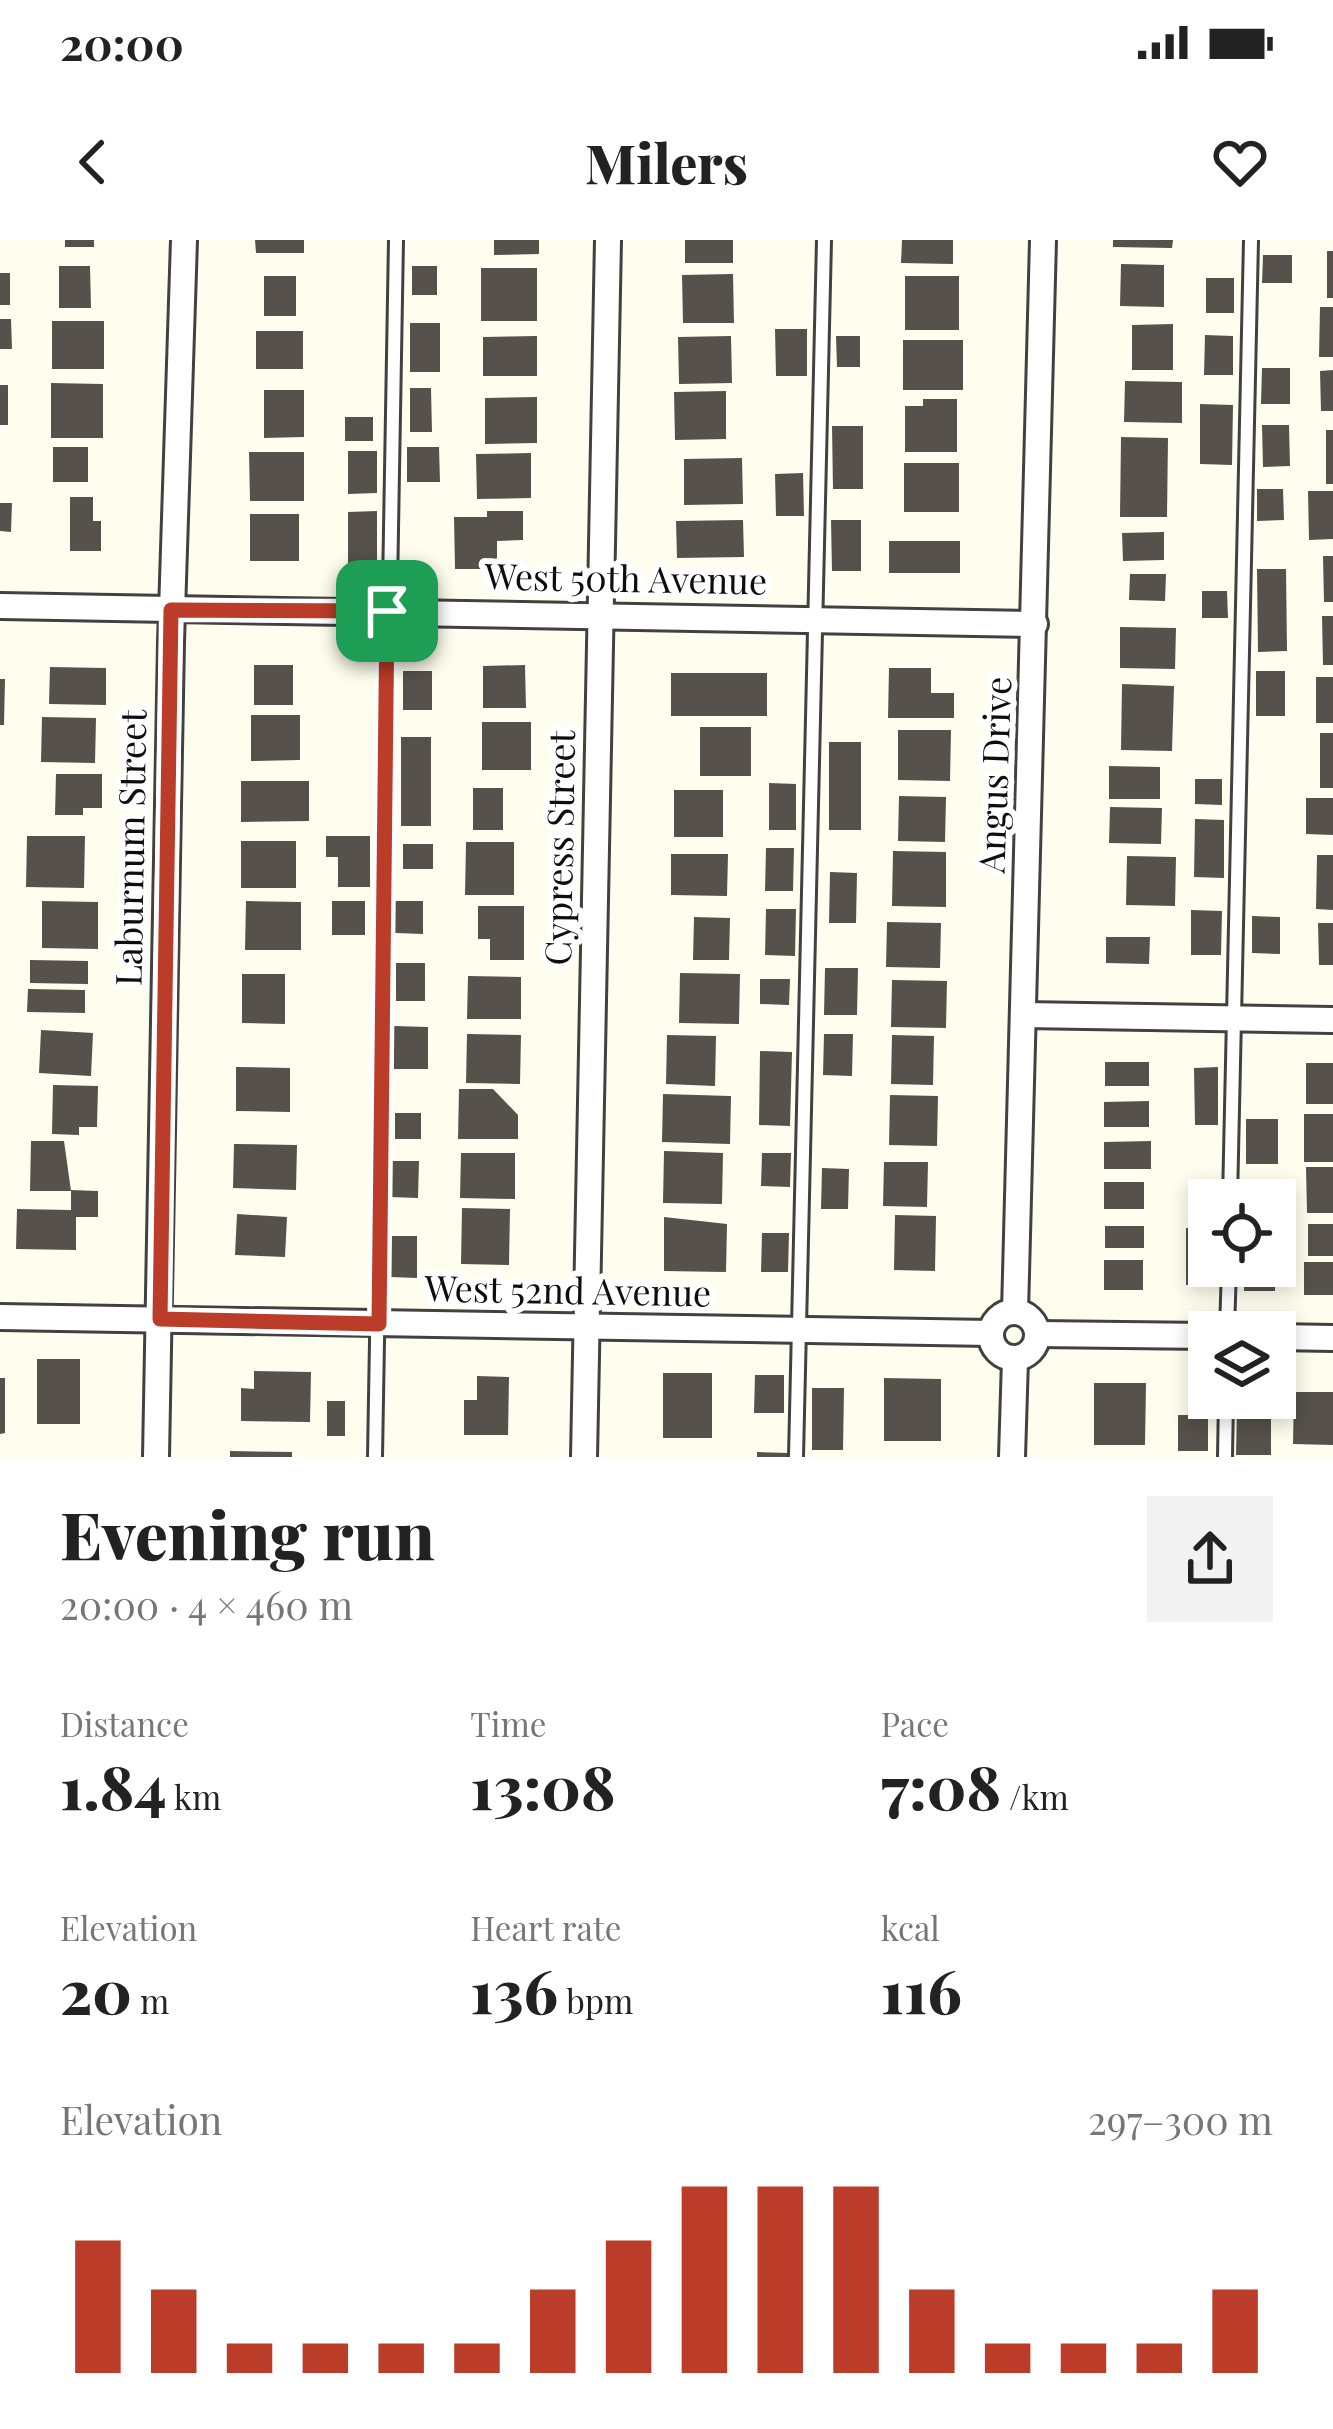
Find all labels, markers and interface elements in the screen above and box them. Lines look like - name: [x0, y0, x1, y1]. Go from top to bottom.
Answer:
- text: 20:00: [60, 12, 184, 72]
- text: Milers: [585, 126, 748, 198]
- icon: back: [60, 129, 126, 195]
- icon: heart: [1207, 129, 1273, 195]
- street label: West 50th Avenue: [483, 551, 768, 603]
- pin: [336, 560, 438, 662]
- icon: arrive: [354, 578, 420, 644]
- street label: Angus Drive: [966, 676, 1020, 875]
- street label: Laburnum Street: [103, 708, 155, 987]
- street label: Cypress Street: [532, 729, 584, 966]
- map controls: [1188, 1179, 1296, 1419]
- button: locate: [1188, 1179, 1296, 1287]
- street label: West 52nd Avenue: [423, 1262, 712, 1315]
- button: layers: [1188, 1311, 1296, 1419]
- text: Evening run: [60, 1489, 435, 1577]
- button: share: [1147, 1496, 1273, 1622]
- text: 20:00 · 4 × 460 m: [60, 1578, 353, 1630]
- text: Distance: [60, 1701, 189, 1745]
- text: Time: [470, 1701, 547, 1745]
- text: Pace: [881, 1701, 949, 1745]
- text: 1.84: [60, 1745, 167, 1825]
- text: 13:08: [470, 1745, 615, 1825]
- text: 7:08: [881, 1745, 1001, 1825]
- text: km: [167, 1774, 221, 1818]
- text: /km: [1001, 1774, 1069, 1818]
- text: Elevation: [60, 1905, 197, 1949]
- text: Heart rate: [470, 1905, 621, 1949]
- text: kcal: [881, 1905, 940, 1949]
- text: 20: [60, 1949, 132, 2029]
- text: 136: [470, 1949, 558, 2029]
- text: 116: [881, 1949, 962, 2029]
- text: m: [132, 1978, 169, 2022]
- text: bpm: [558, 1978, 633, 2022]
- text: Elevation: [60, 2093, 222, 2145]
- text: 297–300 m: [1088, 2093, 1273, 2145]

